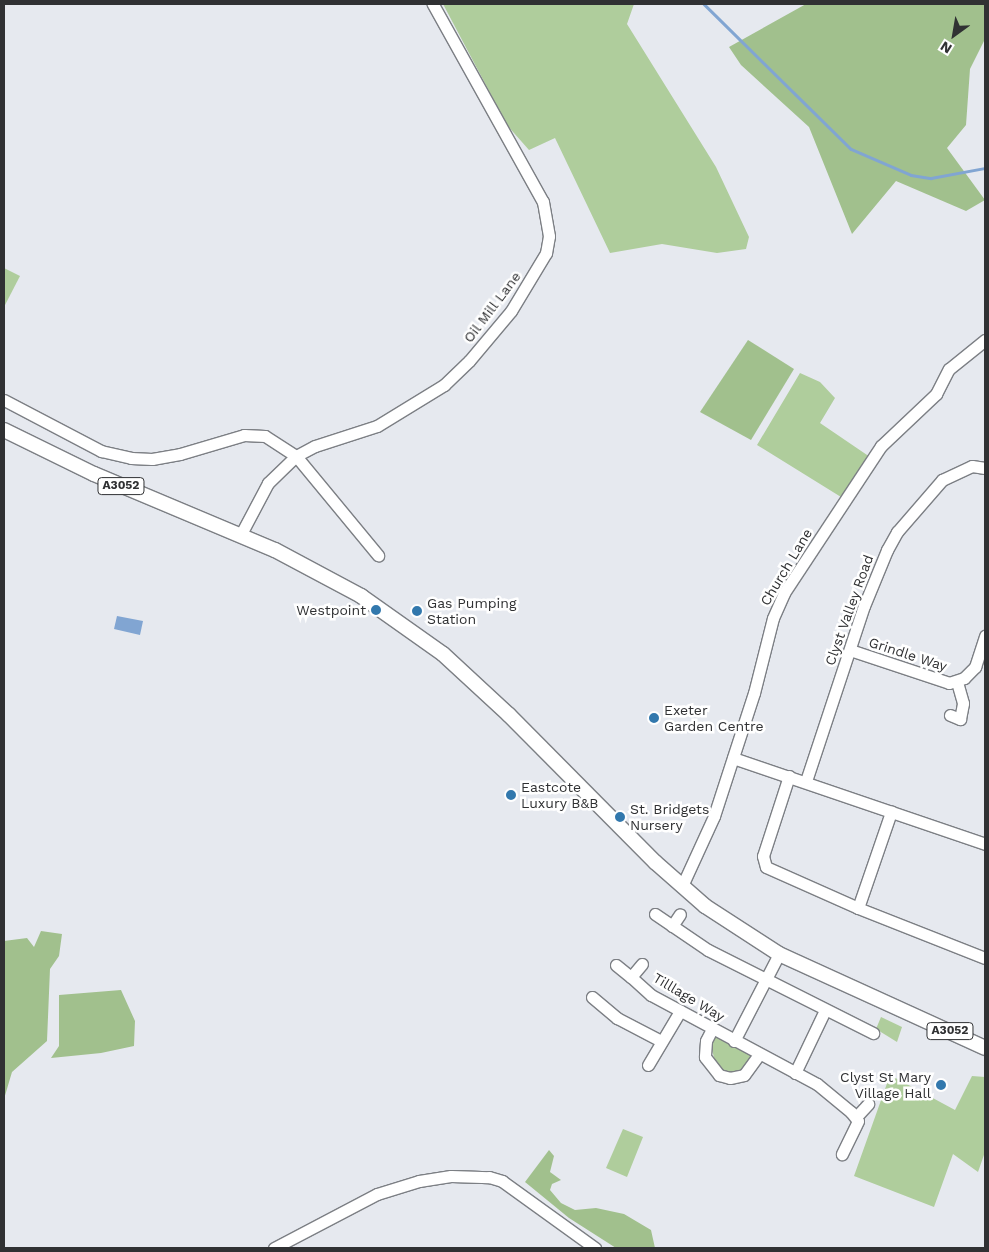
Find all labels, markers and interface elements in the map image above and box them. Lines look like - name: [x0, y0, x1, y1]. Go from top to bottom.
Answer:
- north arrow: [929, 10, 979, 60]
- text: N: [937, 38, 955, 57]
- street label: Oil Mill Lane: [460, 268, 524, 346]
- road number: A3052: [97, 476, 145, 496]
- street label: Church Lane: [756, 526, 816, 608]
- street label: Clyst Valley Road: [821, 552, 877, 668]
- place label: Gas Pumping Station: [427, 595, 516, 628]
- place label: Westpoint: [296, 602, 366, 618]
- marker: Westpoint: [370, 604, 382, 616]
- marker: Gas Pumping Station: [411, 605, 423, 617]
- street label: Grindle Way: [867, 633, 949, 675]
- place label: Exeter Garden Centre: [664, 702, 764, 734]
- marker: Exeter Garden Centre: [648, 712, 660, 724]
- place label: Eastcote Luxury B&B: [521, 779, 599, 812]
- marker: Eastcote Luxury B&B: [505, 789, 517, 801]
- place label: St. Bridgets Nursery: [630, 801, 709, 834]
- marker: St. Bridgets Nursery: [614, 811, 626, 823]
- street label: Tilllage Way: [650, 969, 728, 1025]
- road number: A3052: [926, 1021, 974, 1040]
- place label: Clyst St Mary Village Hall: [840, 1069, 931, 1102]
- marker: Clyst St Mary Village Hall: [935, 1079, 947, 1091]

